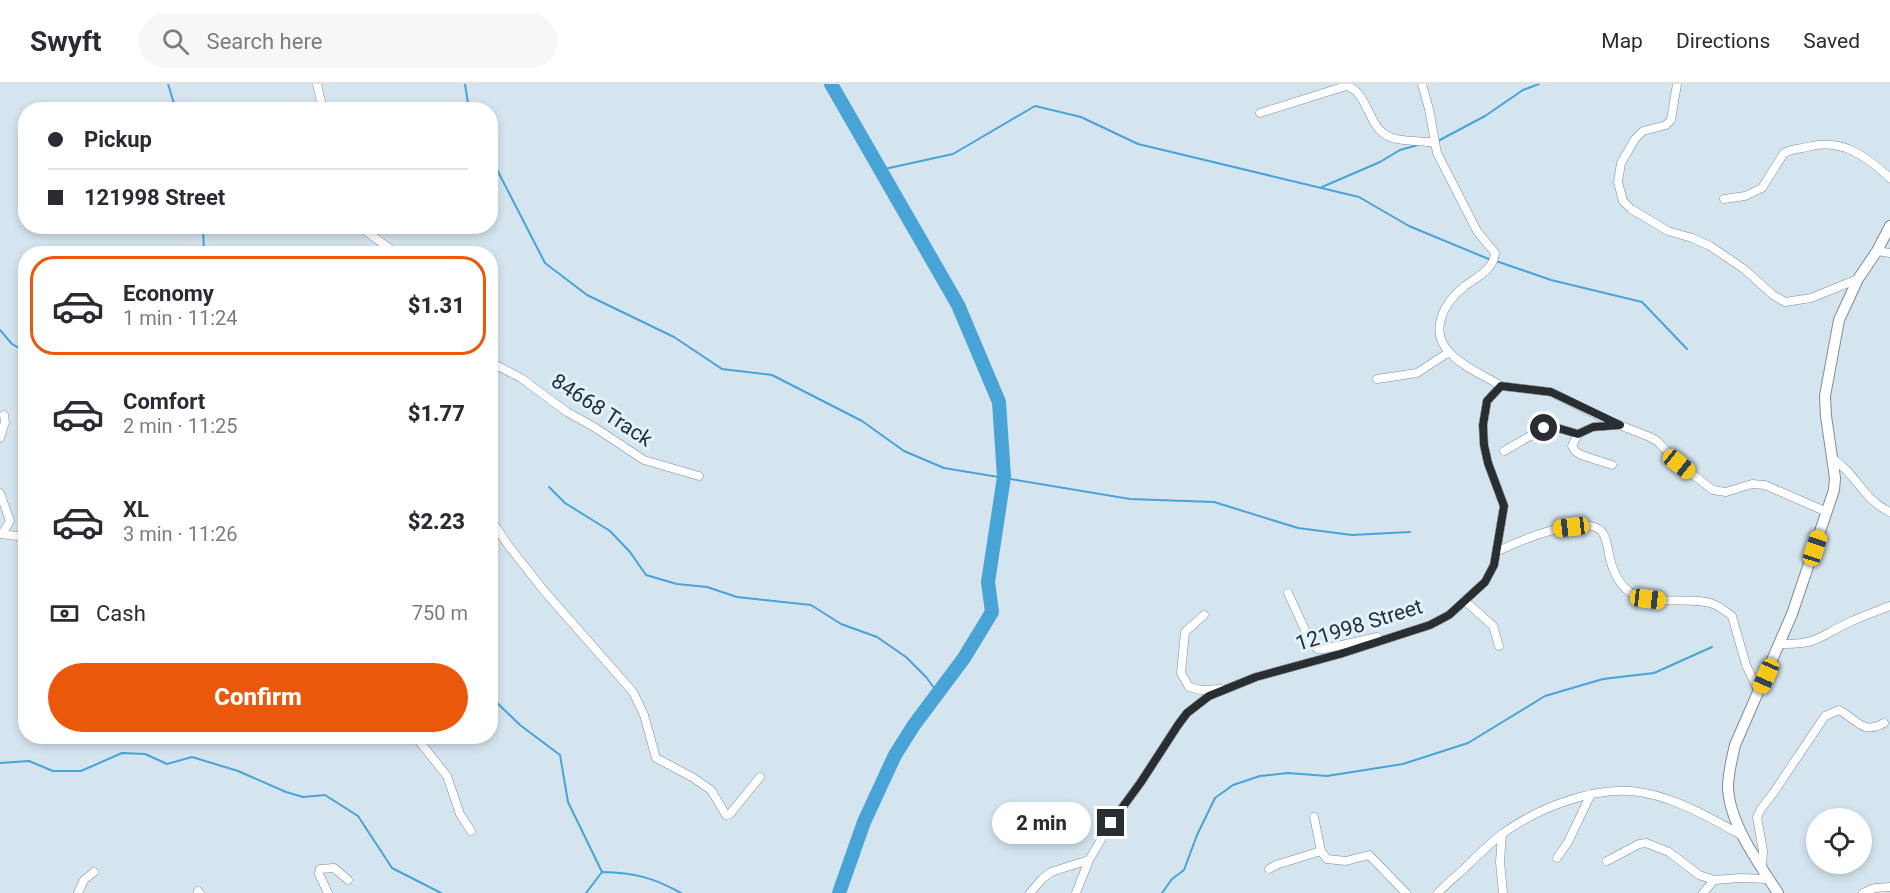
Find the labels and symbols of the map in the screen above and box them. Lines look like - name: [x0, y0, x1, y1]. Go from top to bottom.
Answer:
- street label: 84668 Track: [547, 369, 657, 452]
- route start: [1530, 414, 1557, 441]
- car: [1659, 446, 1699, 482]
- car: [1552, 516, 1590, 538]
- car: [1801, 528, 1829, 568]
- car: [1629, 588, 1667, 610]
- street label: 121998 Street: [1293, 594, 1425, 656]
- car: [1750, 656, 1782, 696]
- callout: 2 min: [991, 802, 1090, 844]
- route end: [1097, 809, 1124, 836]

